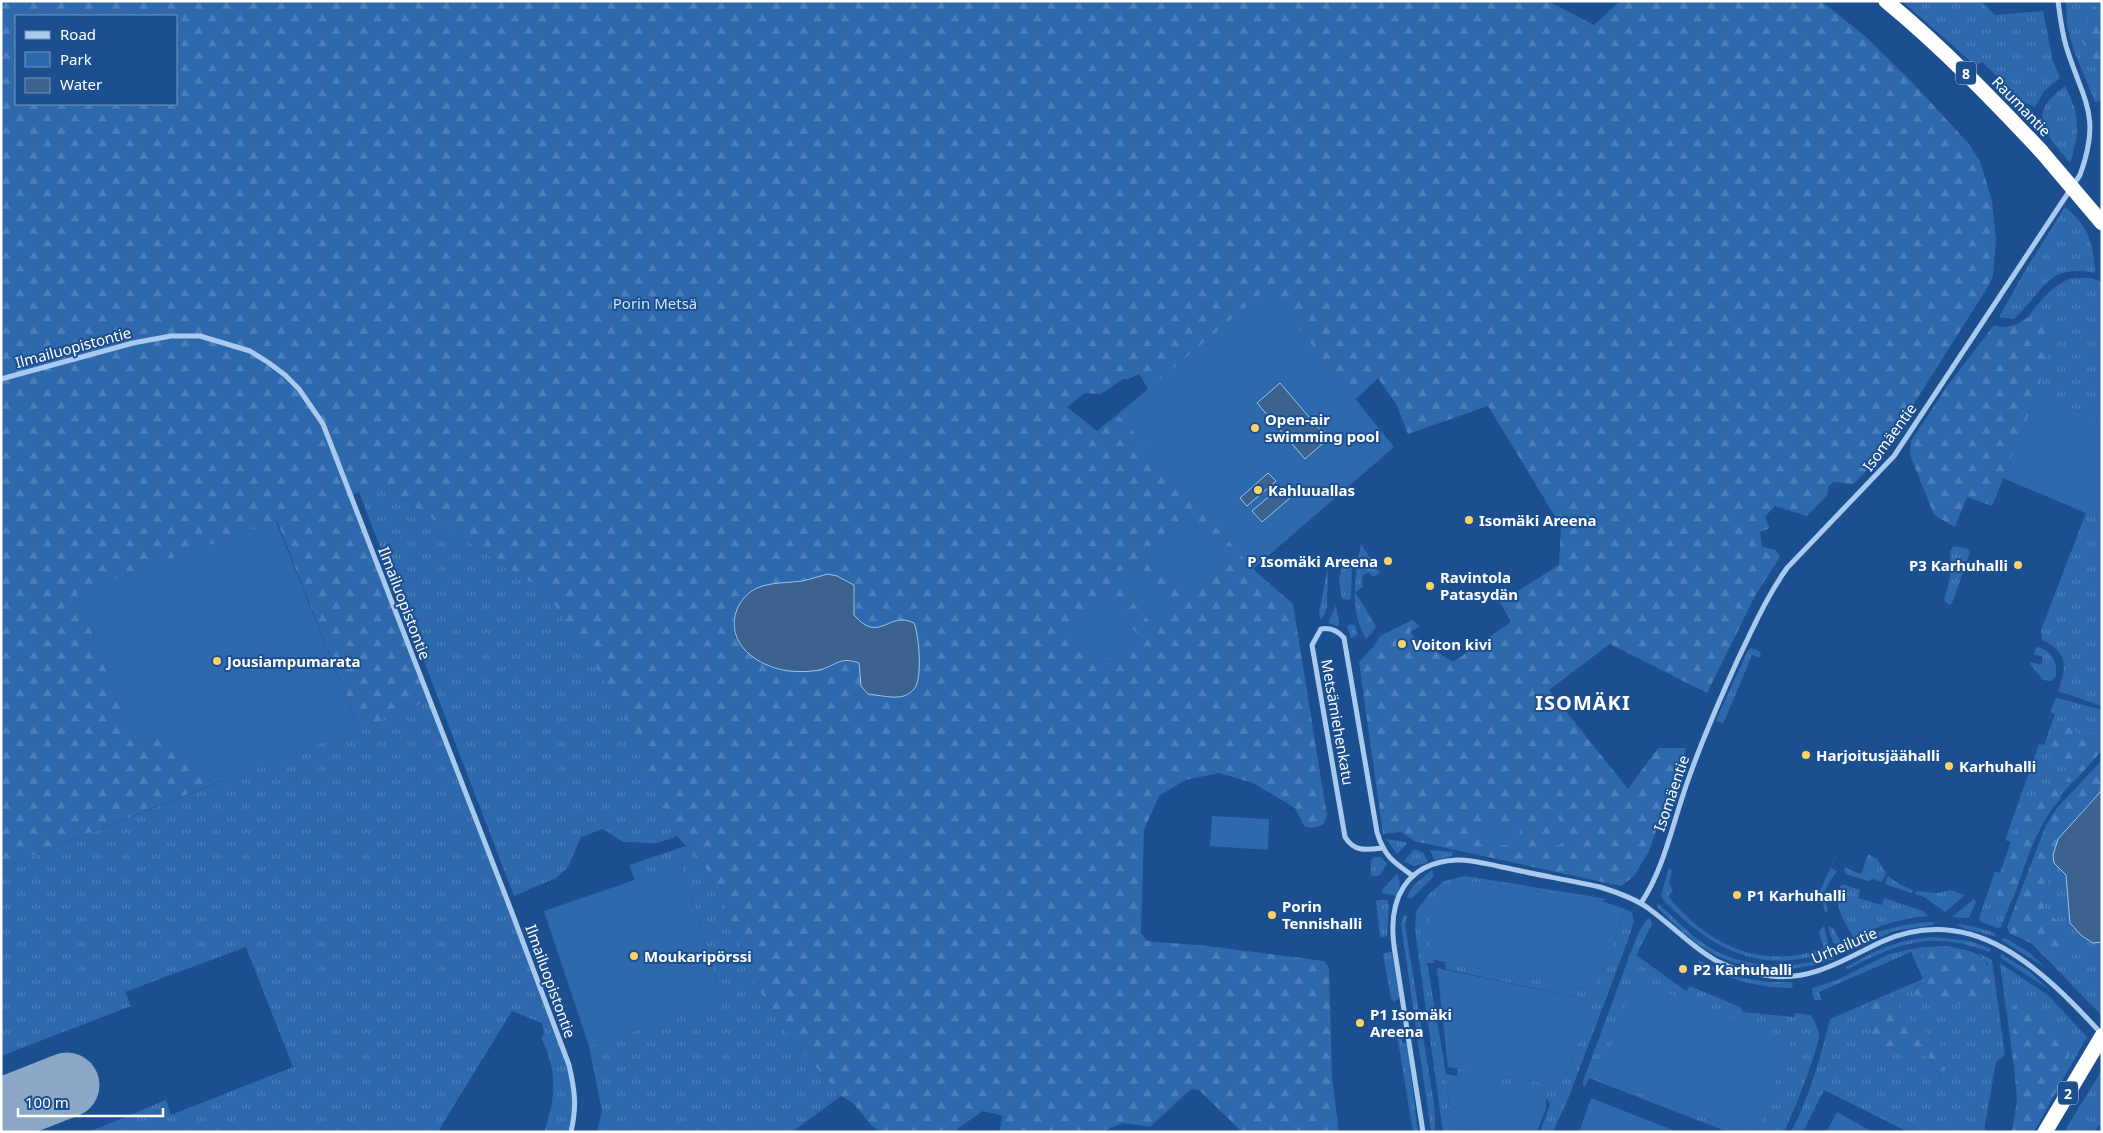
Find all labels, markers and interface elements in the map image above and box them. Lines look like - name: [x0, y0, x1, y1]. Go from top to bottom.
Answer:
- legend: [15, 15, 178, 105]
- text: Road: [60, 24, 96, 44]
- text: Park: [60, 49, 92, 69]
- road number: 8: [1956, 62, 1976, 84]
- street label: Raumantie: [1988, 72, 2056, 140]
- text: Water: [60, 74, 102, 94]
- park label: Porin Metsä: [613, 293, 697, 313]
- street label: Ilmailuopistontie: [13, 322, 133, 372]
- street label: Isomäentie: [1858, 399, 1920, 475]
- place label: Open-air swimming pool: [1265, 409, 1379, 446]
- marker: Open-air swimming pool: [1249, 422, 1261, 434]
- place label: Kahluuallas: [1268, 480, 1355, 500]
- marker: Kahluuallas: [1252, 484, 1264, 496]
- place label: Isomäki Areena: [1479, 510, 1596, 530]
- marker: Isomäki Areena: [1463, 514, 1475, 526]
- street label: Ilmailuopistontie: [374, 544, 436, 662]
- place label: P Isomäki Areena: [1247, 551, 1378, 571]
- marker: P Isomäki Areena: [1382, 555, 1394, 567]
- place label: P3 Karhuhalli: [1909, 555, 2008, 575]
- marker: P3 Karhuhalli: [2012, 559, 2024, 571]
- place label: Ravintola Patasydän: [1440, 567, 1518, 604]
- marker: Ravintola Patasydän: [1424, 580, 1436, 592]
- place label: Voiton kivi: [1412, 634, 1492, 654]
- marker: Voiton kivi: [1396, 638, 1408, 650]
- place label: Jousiampumarata: [225, 651, 360, 671]
- marker: Jousiampumarata: [211, 655, 223, 667]
- street label: Metsämiehenkatu: [1317, 657, 1359, 787]
- district label: ISOMÄKI: [1535, 689, 1631, 716]
- place label: Harjoitusjäähalli: [1816, 745, 1940, 765]
- marker: Harjoitusjäähalli: [1800, 749, 1812, 761]
- street label: Isomäentie: [1649, 752, 1693, 834]
- place label: Karhuhalli: [1959, 756, 2036, 776]
- marker: Karhuhalli: [1943, 760, 1955, 772]
- place label: P1 Karhuhalli: [1747, 885, 1846, 905]
- marker: P1 Karhuhalli: [1731, 889, 1743, 901]
- place label: Porin Tennishalli: [1282, 896, 1362, 933]
- marker: Porin Tennishalli: [1266, 909, 1278, 921]
- street label: Ilmailuopistontie: [521, 922, 581, 1040]
- street label: Urheilutie: [1808, 922, 1880, 968]
- place label: Moukaripörssi: [644, 946, 752, 966]
- marker: Moukaripörssi: [628, 950, 640, 962]
- place label: P2 Karhuhalli: [1693, 959, 1792, 979]
- marker: P2 Karhuhalli: [1677, 963, 1689, 975]
- place label: P1 Isomäki Areena: [1370, 1004, 1452, 1041]
- marker: P1 Isomäki Areena: [1354, 1017, 1366, 1029]
- road number: 2: [2058, 1082, 2078, 1104]
- scale bar: [18, 1086, 162, 1118]
- text: 100 m: [25, 1092, 69, 1112]

